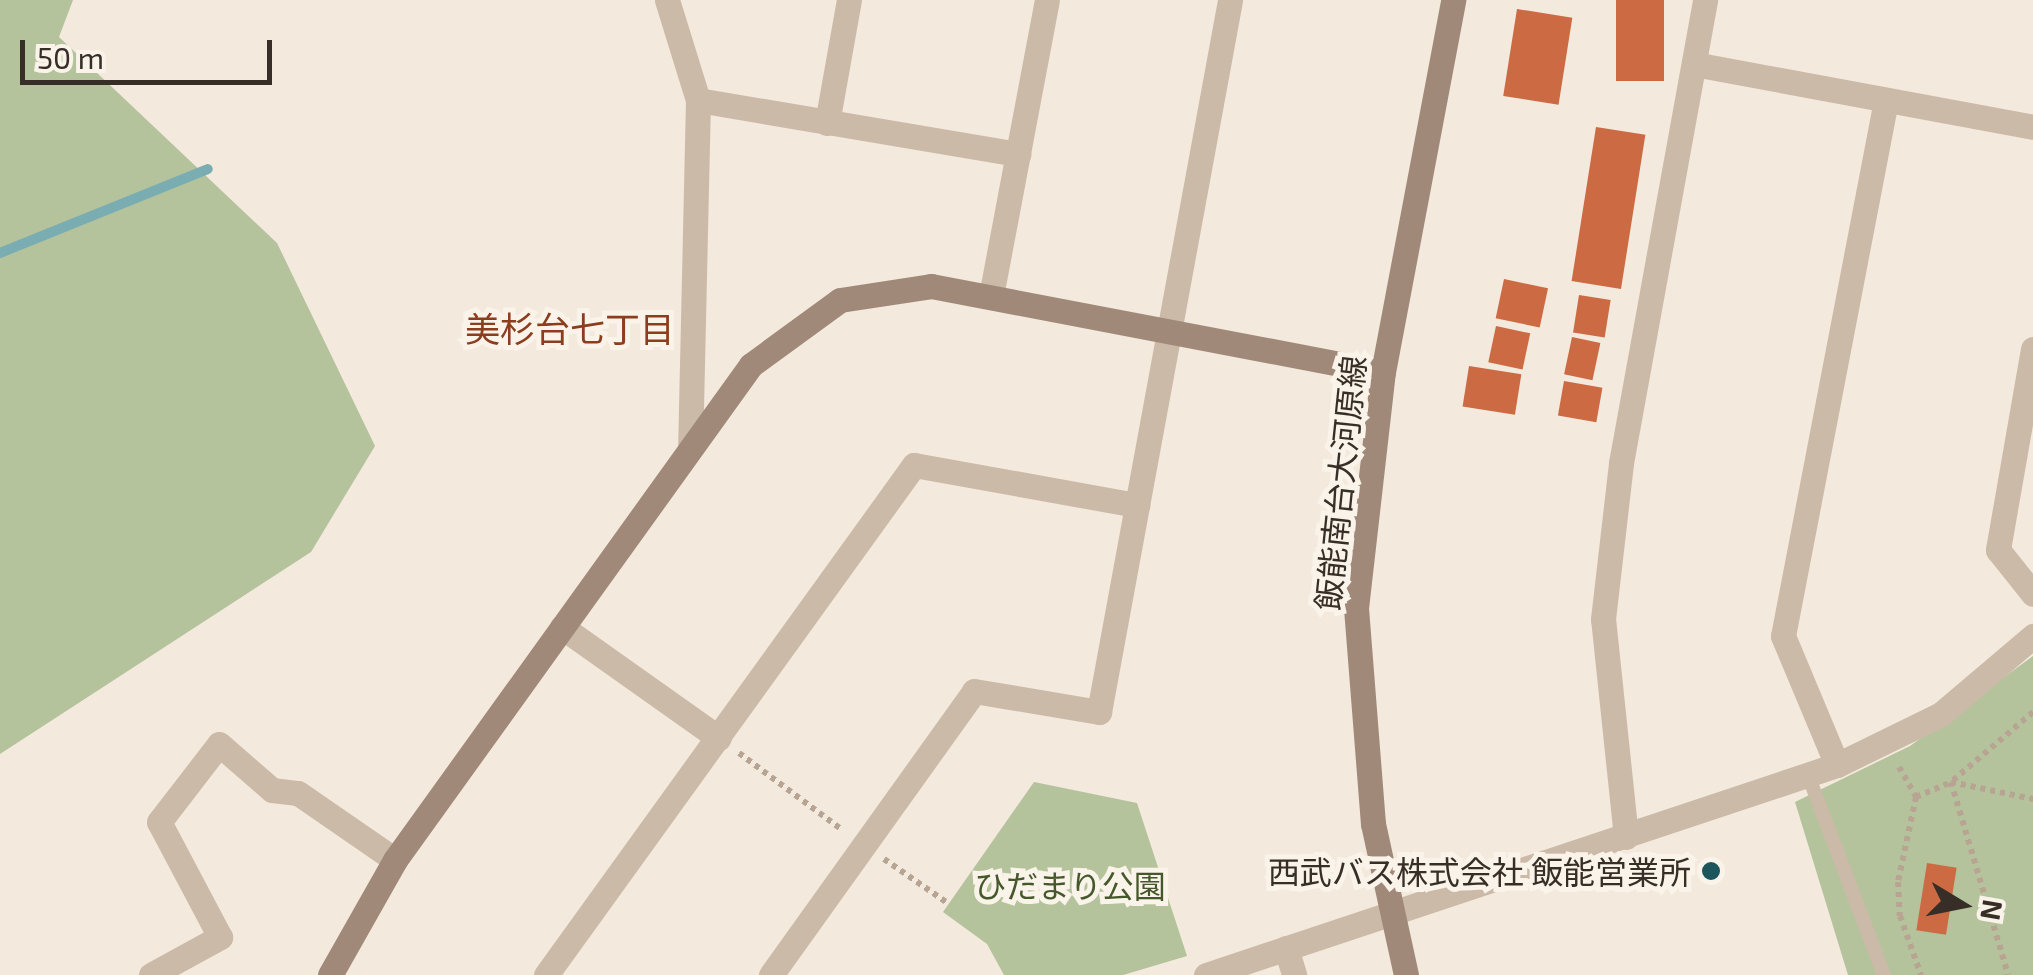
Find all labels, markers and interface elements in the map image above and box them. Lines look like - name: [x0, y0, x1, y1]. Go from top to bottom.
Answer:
- scale bar: [25, 20, 278, 82]
- text: 50 m: [37, 39, 104, 75]
- district label: 美杉台七丁目: [465, 307, 675, 349]
- street label: 飯能南台大河原線: [1308, 354, 1372, 612]
- place label: 西武バス株式会社 飯能営業所: [1268, 852, 1691, 890]
- north arrow: [1913, 855, 2013, 955]
- marker: 西武バス株式会社 飯能営業所: [1700, 860, 1722, 882]
- park label: ひだまり公園: [974, 866, 1166, 904]
- text: N: [1974, 897, 2011, 923]

